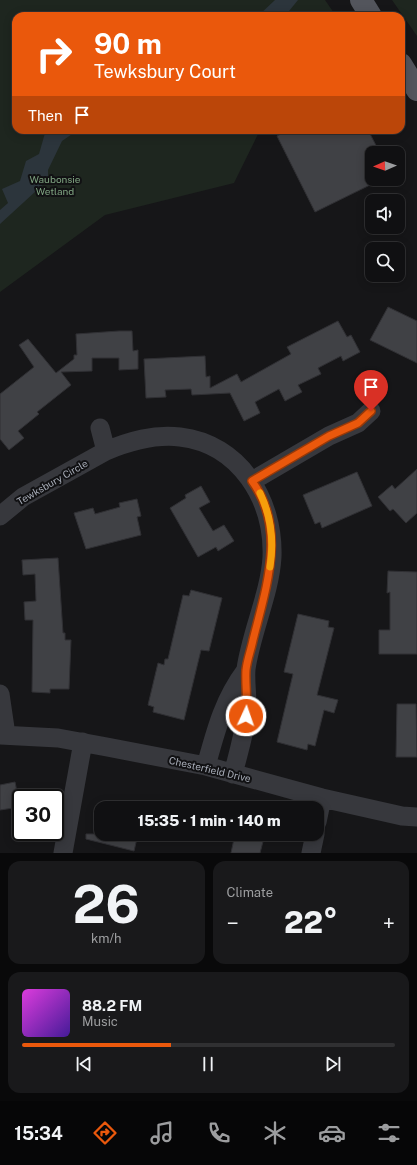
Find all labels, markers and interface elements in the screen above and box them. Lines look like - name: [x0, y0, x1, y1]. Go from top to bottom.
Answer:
- text: 90 m: [94, 27, 162, 60]
- icon: right: [28, 28, 80, 80]
- text: Tewksbury Court: [94, 61, 236, 82]
- icon: arrive: [71, 104, 93, 126]
- text: Then: [28, 107, 63, 124]
- north arrow: [365, 146, 405, 186]
- map controls: [365, 146, 405, 282]
- park label: Waubonsie Wetland: [29, 173, 81, 197]
- button: sound: [365, 194, 405, 234]
- button: search: [365, 242, 405, 282]
- pin: [354, 370, 388, 411]
- icon: arrive: [360, 376, 382, 398]
- street label: Tewksbury Circle: [14, 457, 90, 507]
- position arrow: [225, 695, 267, 737]
- street label: Chesterfield Drive: [168, 754, 252, 784]
- speed limit sign: 30: [12, 789, 64, 841]
- text: 15:35 · 1 min · 140 m: [137, 812, 281, 829]
- text: 26: [73, 874, 140, 935]
- text: Climate: [227, 885, 273, 900]
- text: 22°: [284, 904, 338, 940]
- text: −: [227, 910, 239, 936]
- text: +: [383, 910, 395, 936]
- text: km/h: [91, 931, 122, 946]
- text: 88.2 FM: [82, 997, 142, 1014]
- text: Music: [82, 1014, 118, 1029]
- icon: previous: [73, 1053, 95, 1075]
- icon: pause: [197, 1053, 219, 1075]
- icon: next: [322, 1053, 344, 1075]
- icon: directions: [91, 1119, 119, 1147]
- icon: music: [148, 1119, 176, 1147]
- icon: phone: [205, 1119, 233, 1147]
- icon: climate: [261, 1119, 289, 1147]
- icon: car: [318, 1119, 346, 1147]
- icon: filters: [375, 1119, 403, 1147]
- text: 15:34: [14, 1123, 63, 1144]

